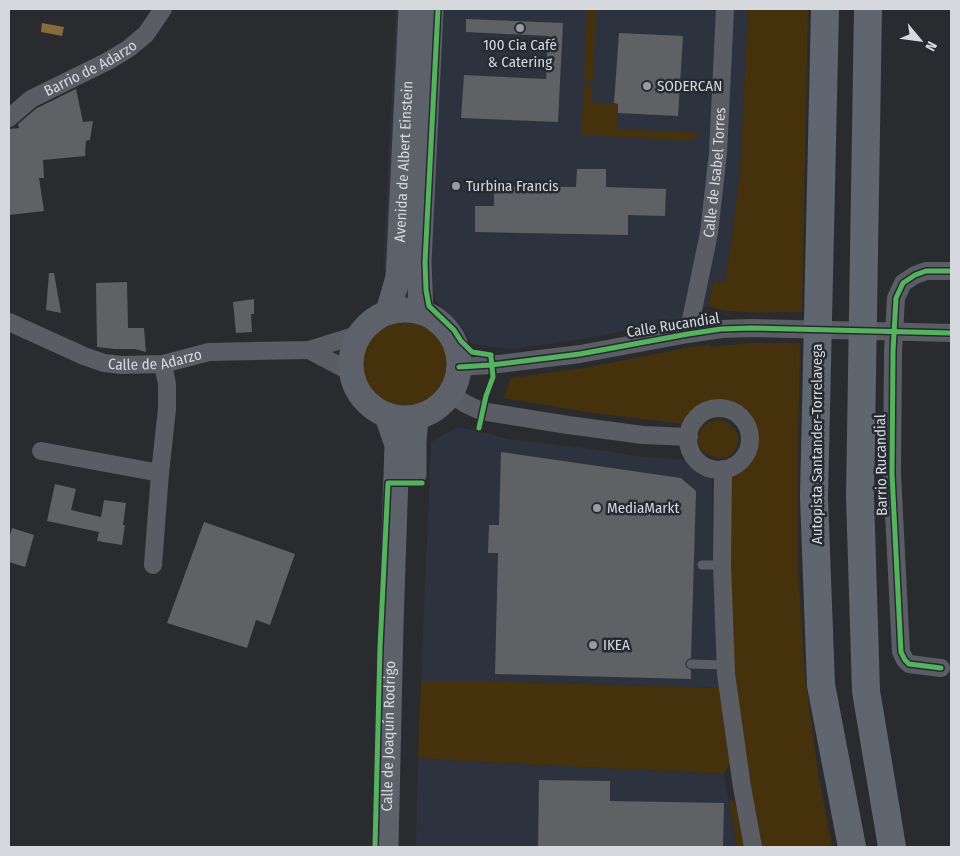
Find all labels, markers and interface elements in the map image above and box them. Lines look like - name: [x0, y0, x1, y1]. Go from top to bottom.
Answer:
- north arrow: [895, 15, 945, 65]
- marker: 100 Cia Café & Catering: [514, 22, 526, 34]
- street label: Barrio de Adarzo: [41, 36, 141, 100]
- place label: 100 Cia Café & Catering: [483, 36, 557, 71]
- text: N: [921, 38, 940, 54]
- place label: SODERCAN: [657, 77, 722, 95]
- street label: Avenida de Albert Einstein: [391, 80, 417, 243]
- marker: SODERCAN: [641, 80, 653, 92]
- street label: Calle de Isabel Torres: [699, 107, 729, 239]
- place label: Turbina Francis: [466, 177, 559, 195]
- marker: Turbina Francis: [450, 180, 462, 192]
- street label: Calle Rucandial: [625, 309, 721, 341]
- street label: Autopista Santander-Torrelavega: [808, 344, 826, 544]
- street label: Calle de Adarzo: [107, 345, 204, 374]
- street label: Barrio Rucandial: [871, 414, 891, 516]
- place label: MediaMarkt: [607, 499, 679, 517]
- marker: MediaMarkt: [591, 502, 603, 514]
- place label: IKEA: [603, 636, 630, 654]
- marker: IKEA: [587, 639, 599, 651]
- street label: Calle de Joaquín Rodrigo: [378, 660, 399, 811]

